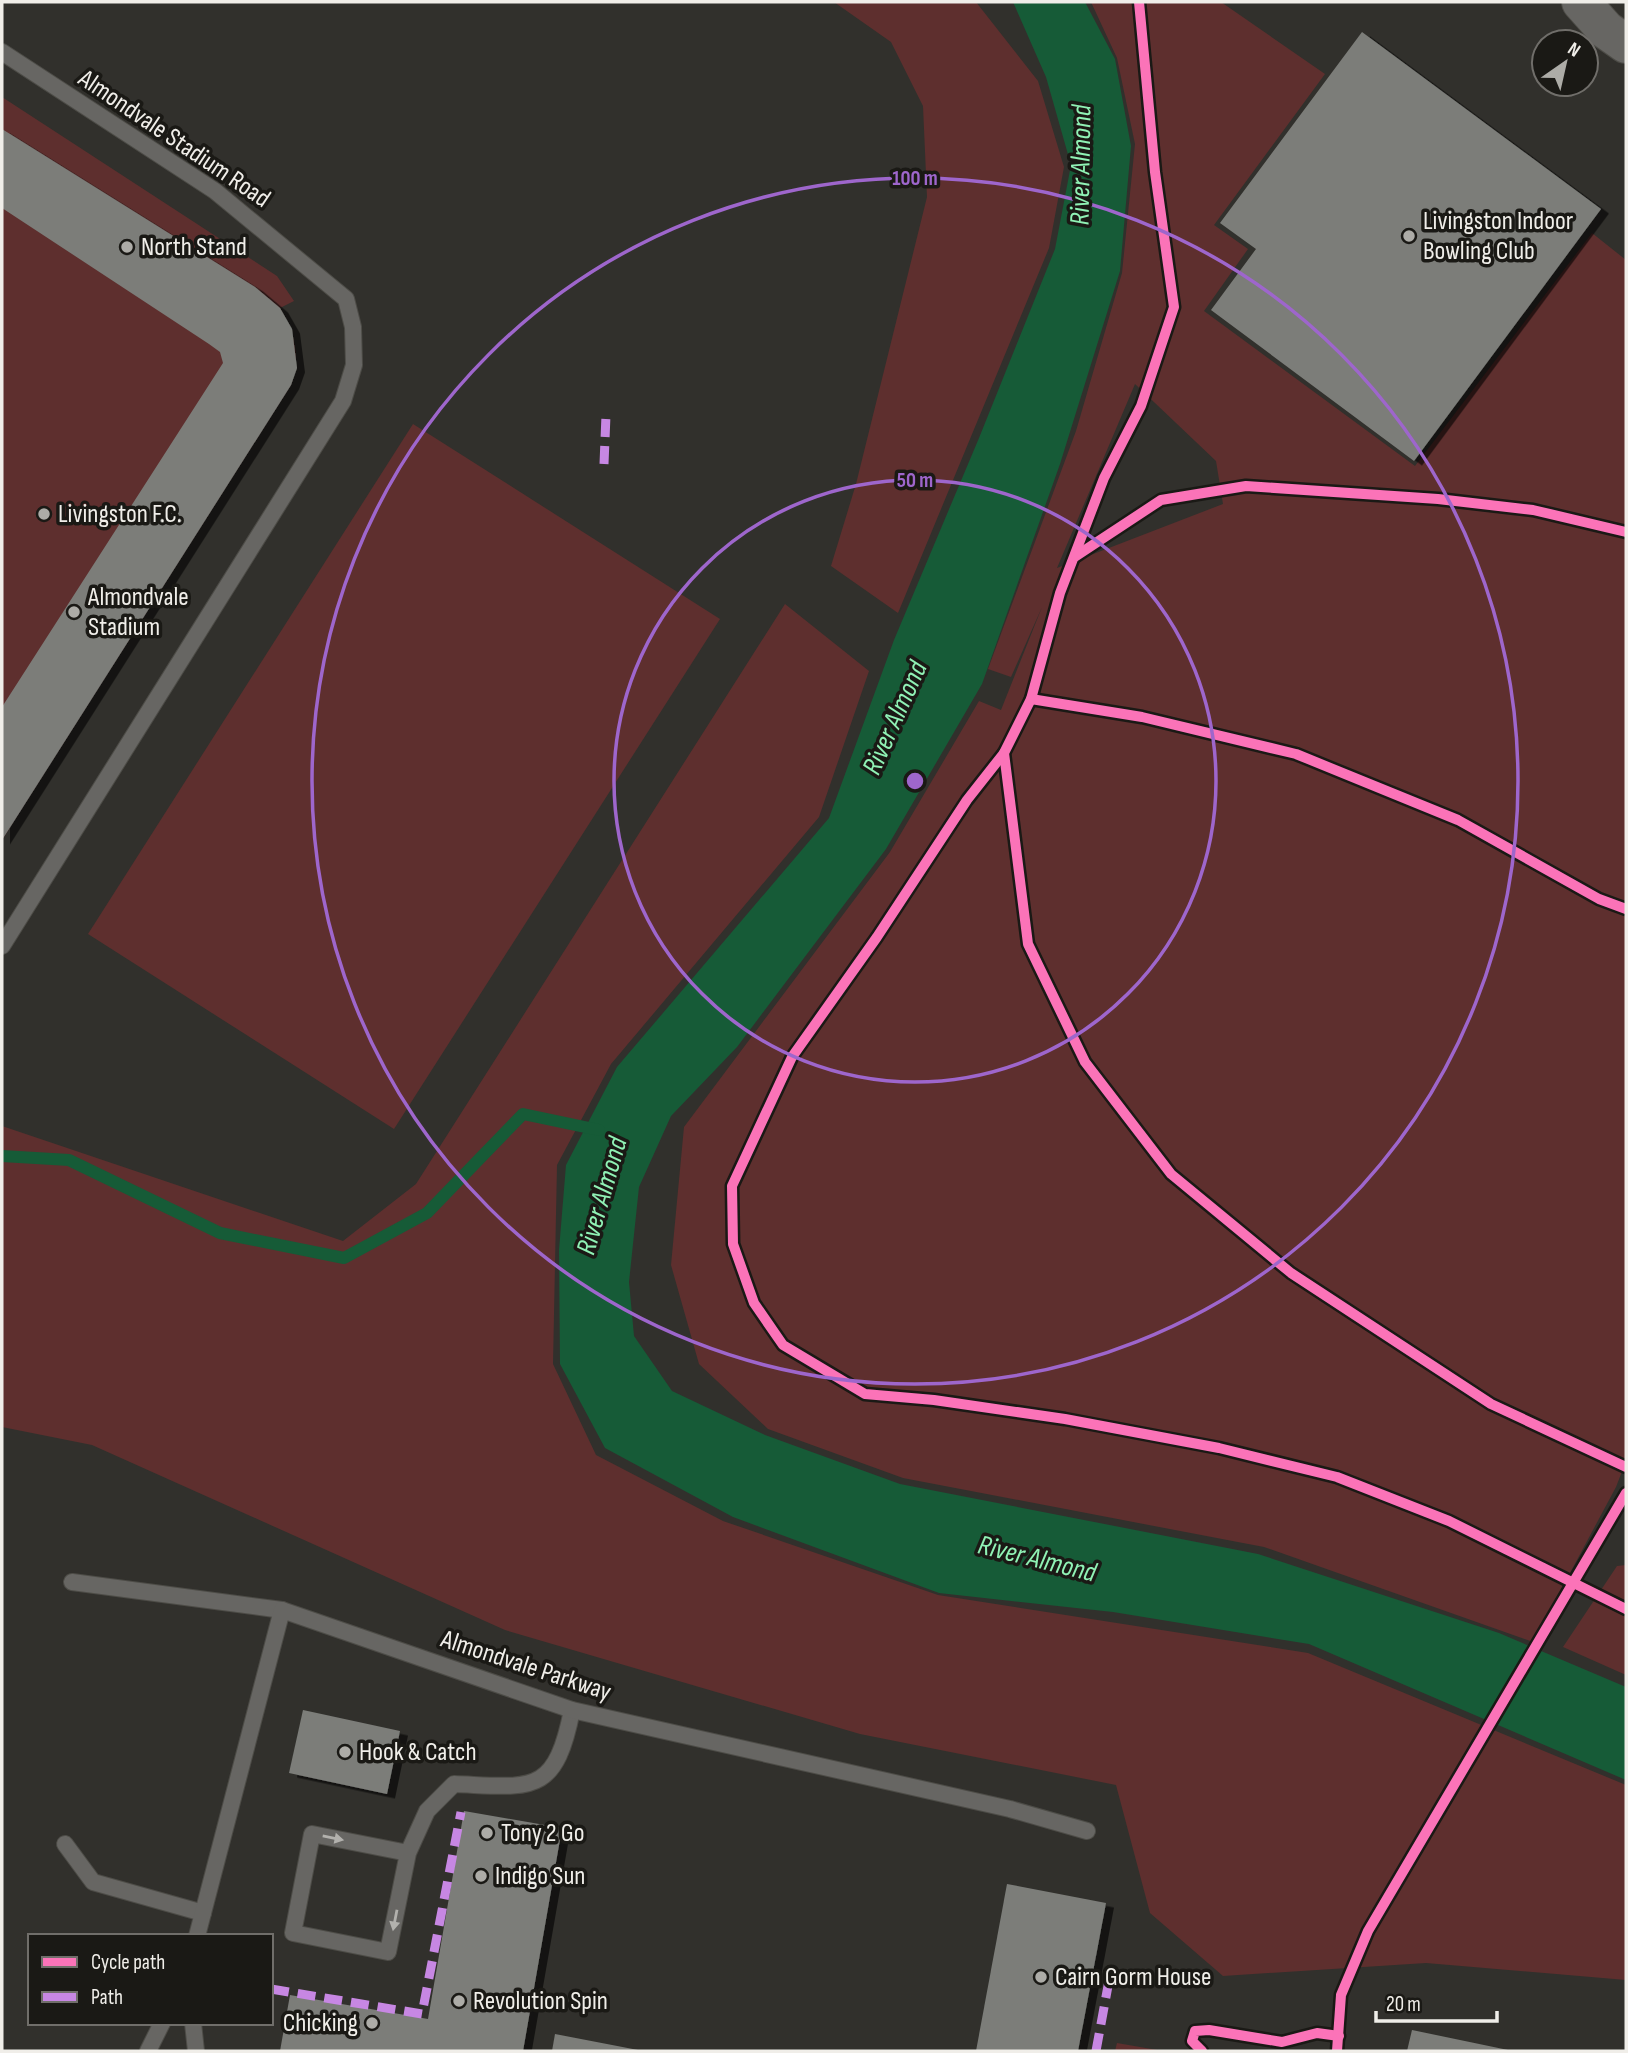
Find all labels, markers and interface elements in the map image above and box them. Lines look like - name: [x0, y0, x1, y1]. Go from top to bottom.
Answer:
- north arrow: [1530, 28, 1600, 98]
- text: N: [1563, 38, 1584, 63]
- street label: Almondvale Stadium Road: [71, 63, 276, 215]
- water label: River Almond: [1063, 103, 1099, 226]
- text: 100 m: [892, 166, 938, 191]
- place label: Livingston Indoor Bowling Club: [1423, 206, 1574, 267]
- marker: Livingston Indoor Bowling Club: [1401, 228, 1417, 244]
- place label: North Stand: [141, 232, 247, 263]
- marker: North Stand: [119, 239, 135, 255]
- text: 50 m: [897, 468, 933, 493]
- place label: Livingston F.C.: [58, 499, 182, 530]
- marker: Livingston F.C.: [36, 506, 52, 522]
- place label: Almondvale Stadium: [87, 582, 189, 643]
- marker: Almondvale Stadium: [66, 604, 82, 620]
- water label: River Almond: [855, 655, 935, 780]
- centre of rings: [903, 769, 927, 793]
- water label: River Almond: [570, 1132, 635, 1259]
- water label: River Almond: [974, 1528, 1101, 1590]
- street label: Almondvale Parkway: [436, 1624, 615, 1708]
- place label: Hook & Catch: [359, 1737, 477, 1768]
- marker: Hook & Catch: [337, 1744, 353, 1760]
- place label: Tony 2 Go: [501, 1818, 585, 1849]
- marker: Tony 2 Go: [479, 1825, 495, 1841]
- one-way arrow: [322, 1833, 344, 1844]
- place label: Indigo Sun: [495, 1861, 585, 1892]
- marker: Indigo Sun: [473, 1868, 489, 1884]
- one-way arrow: [389, 1909, 400, 1931]
- legend: [28, 1934, 273, 2025]
- text: Cycle path: [91, 1950, 165, 1975]
- place label: Cairn Gorm House: [1055, 1962, 1212, 1993]
- marker: Cairn Gorm House: [1033, 1969, 1049, 1985]
- scale bar: [1376, 1980, 1497, 2024]
- text: Path: [91, 1985, 123, 2010]
- place label: Revolution Spin: [473, 1986, 608, 2017]
- text: 20 m: [1386, 1992, 1421, 2017]
- marker: Revolution Spin: [451, 1993, 467, 2009]
- place label: Chicking: [283, 2008, 358, 2039]
- marker: Chicking: [364, 2015, 380, 2031]

